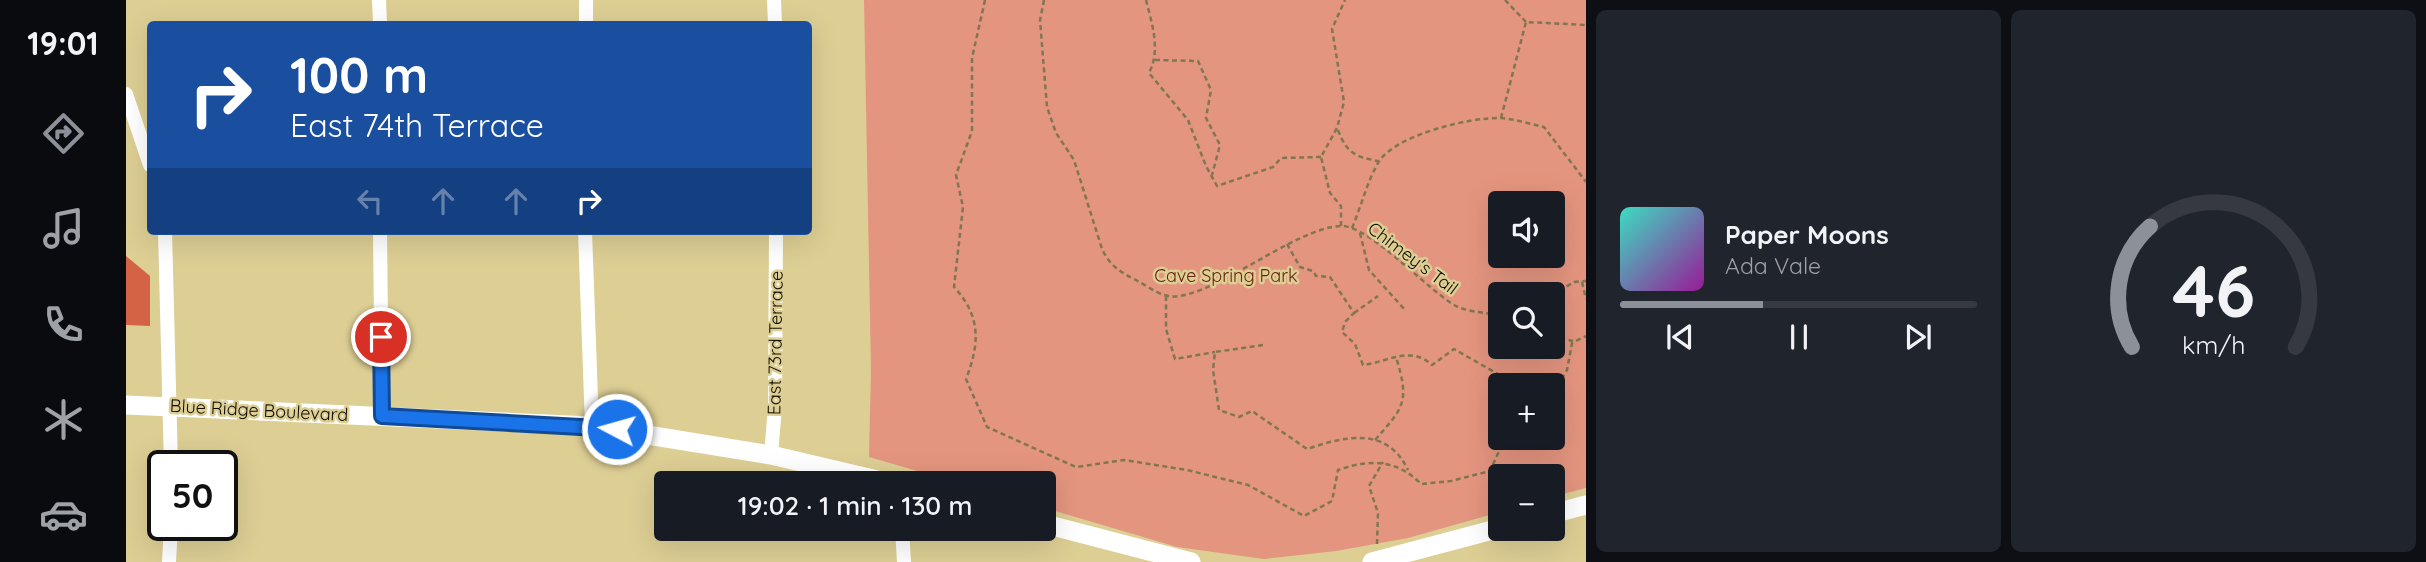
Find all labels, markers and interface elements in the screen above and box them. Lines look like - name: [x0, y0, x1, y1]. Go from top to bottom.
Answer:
- text: 19:01: [27, 23, 99, 63]
- text: 100 m: [290, 44, 428, 105]
- icon: right: [175, 49, 266, 140]
- text: East 74th Terrace: [290, 105, 544, 145]
- icon: directions: [39, 109, 88, 158]
- icon: left: [351, 182, 389, 220]
- icon: ahead: [424, 182, 462, 220]
- icon: ahead: [497, 182, 535, 220]
- icon: right: [570, 182, 608, 220]
- map controls: [1488, 191, 1565, 541]
- button: sound: [1488, 191, 1565, 268]
- icon: music: [39, 204, 88, 253]
- street label: Chimey's Tail: [1363, 217, 1463, 299]
- text: Paper Moons: [1725, 218, 1889, 251]
- text: 46: [2172, 244, 2255, 335]
- text: Ada Vale: [1725, 251, 1821, 280]
- park label: Cave Spring Park: [1154, 264, 1298, 287]
- street label: East 73rd Terrace: [762, 271, 788, 415]
- button: search: [1488, 282, 1565, 359]
- icon: phone: [39, 300, 88, 349]
- pin: [351, 307, 411, 367]
- icon: arrive: [362, 318, 400, 356]
- icon: previous: [1661, 318, 1699, 356]
- icon: pause: [1780, 318, 1818, 356]
- icon: next: [1899, 318, 1937, 356]
- text: km/h: [2182, 329, 2245, 360]
- button: +: [1488, 373, 1565, 450]
- position arrow: [580, 392, 654, 466]
- street label: Blue Ridge Boulevard: [169, 394, 349, 426]
- icon: climate: [39, 395, 88, 444]
- speed limit sign: 50: [147, 450, 238, 541]
- button: −: [1488, 464, 1565, 541]
- text: 19:02 · 1 min · 130 m: [738, 489, 972, 522]
- icon: car: [39, 490, 88, 539]

